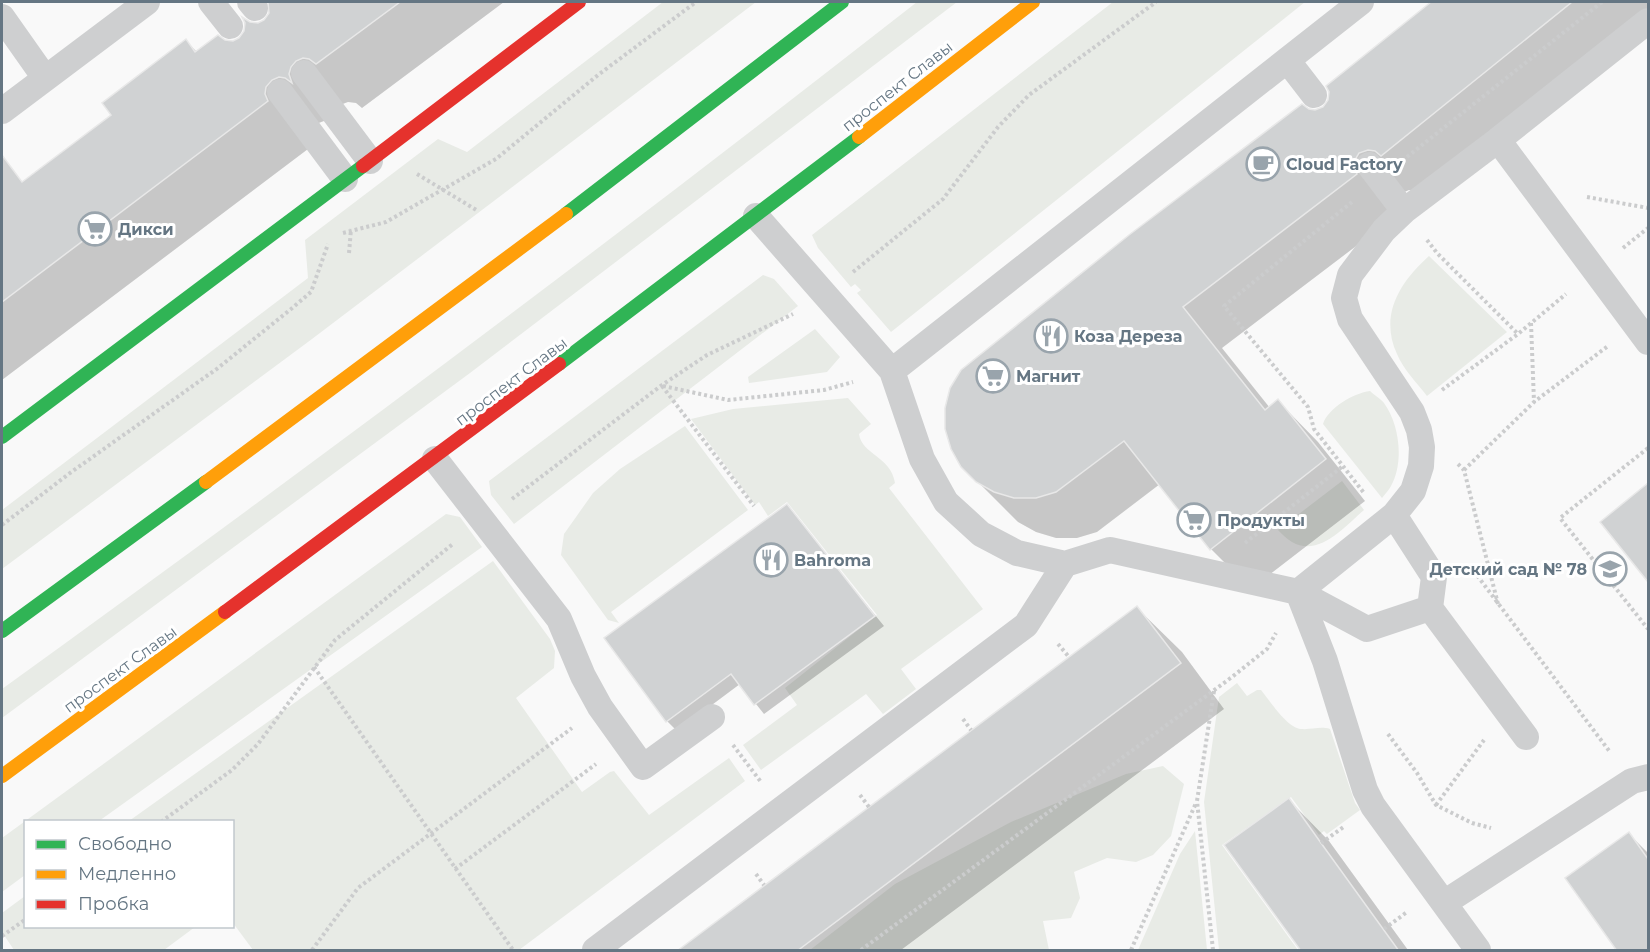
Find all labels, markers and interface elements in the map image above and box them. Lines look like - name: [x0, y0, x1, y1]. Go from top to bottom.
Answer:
- street label: проспект Славы: [838, 37, 956, 136]
- cafe icon: Cloud Factory: [1245, 146, 1281, 182]
- place label: Cloud Factory: [1286, 155, 1403, 174]
- supermarket icon: Дикси: [77, 211, 113, 247]
- place label: Дикси: [118, 220, 174, 239]
- restaurant icon: Коза Дереза: [1033, 318, 1069, 354]
- place label: Коза Дереза: [1074, 327, 1182, 346]
- street label: проспект Славы: [452, 333, 571, 430]
- supermarket icon: Магнит: [975, 358, 1011, 394]
- place label: Магнит: [1016, 367, 1081, 386]
- supermarket icon: Продукты: [1176, 502, 1212, 538]
- place label: Продукты: [1217, 511, 1305, 530]
- restaurant icon: Bahroma: [753, 542, 789, 578]
- place label: Bahroma: [794, 551, 871, 570]
- school or university icon: Детский сад № 78: [1592, 551, 1628, 587]
- place label: Детский сад № 78: [1430, 560, 1587, 579]
- street label: проспект Славы: [60, 622, 181, 717]
- legend: [24, 820, 234, 928]
- text: Свободно: [78, 833, 172, 855]
- text: Медленно: [78, 863, 176, 885]
- text: Пробка: [78, 893, 149, 915]

